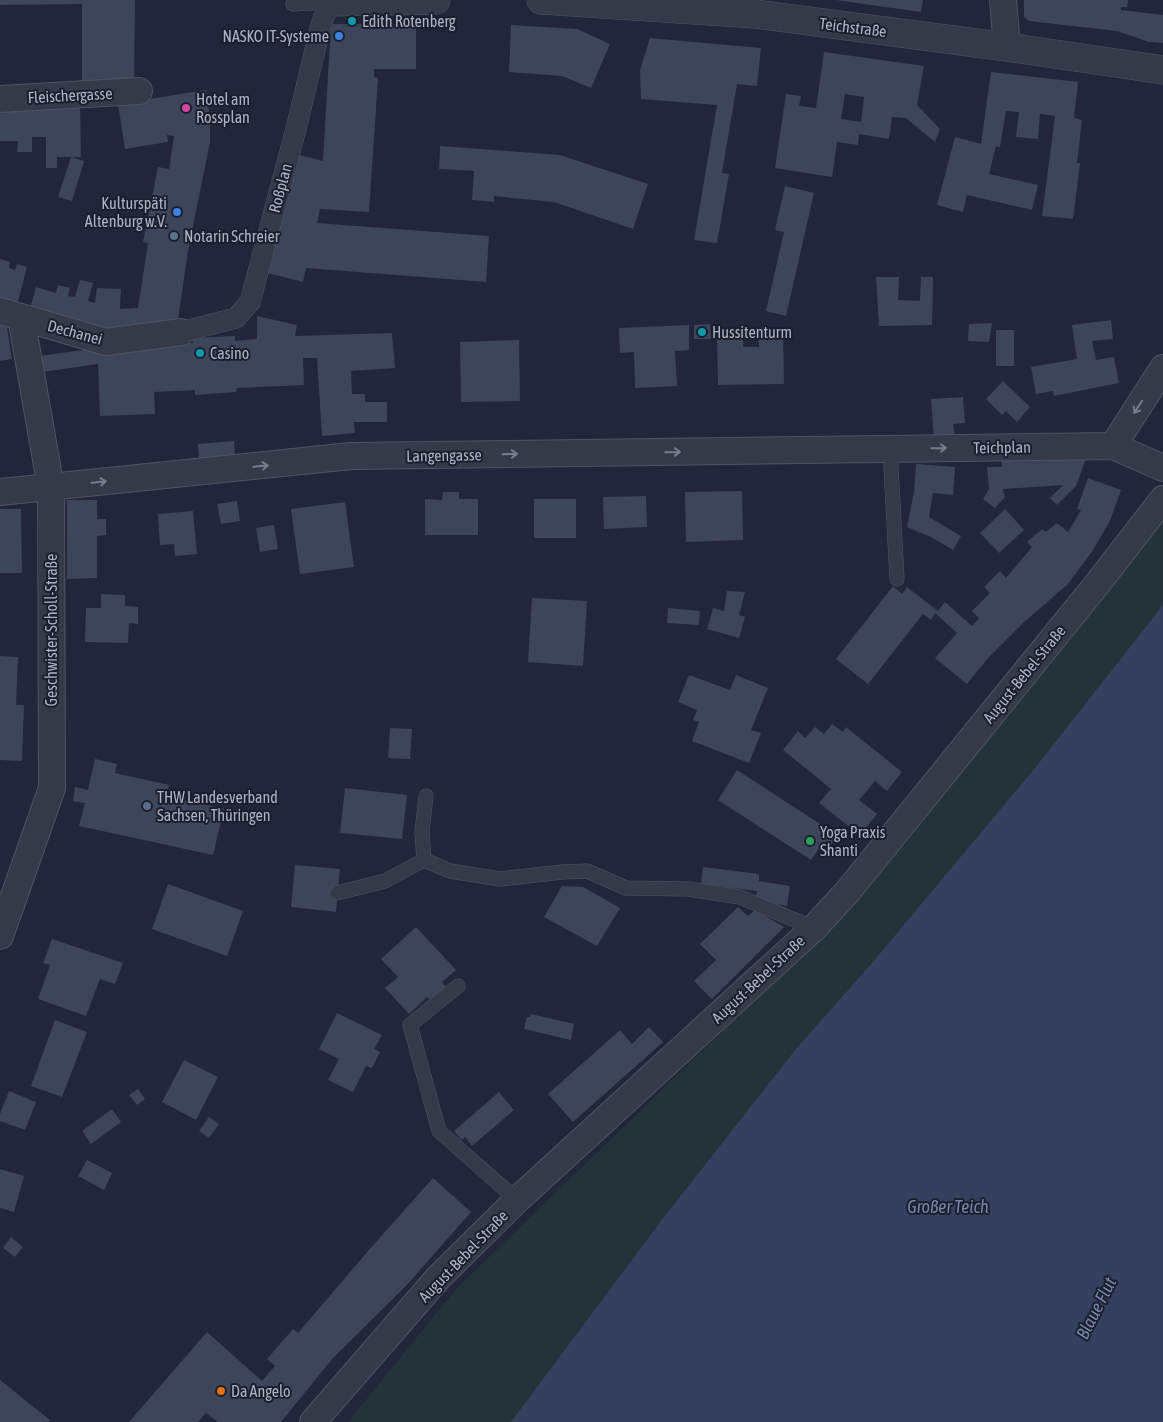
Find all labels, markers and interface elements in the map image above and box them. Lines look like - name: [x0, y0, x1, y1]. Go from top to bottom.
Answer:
- place label: Edith Rotenberg: [362, 12, 456, 31]
- street label: Teichstraße: [818, 14, 888, 40]
- marker: Edith Rotenberg: [346, 15, 358, 27]
- place label: NASKO IT-Systeme: [223, 27, 329, 46]
- marker: NASKO IT-Systeme: [333, 30, 345, 42]
- street label: Fleischergasse: [27, 84, 113, 107]
- place label: Hotel am Rossplan: [196, 90, 250, 127]
- marker: Hotel am Rossplan: [180, 102, 192, 114]
- street label: Roßplan: [265, 161, 296, 215]
- place label: Kulturspäti Altenburg w.V.: [85, 194, 167, 231]
- marker: Kulturspäti Altenburg w.V.: [171, 206, 183, 218]
- place label: Notarin Schreier: [184, 227, 280, 245]
- marker: Notarin Schreier: [168, 230, 180, 242]
- street label: Dechanei: [46, 316, 104, 348]
- place label: Hussitenturm: [712, 323, 792, 341]
- marker: Hussitenturm: [696, 326, 708, 338]
- place label: Casino: [210, 344, 249, 362]
- marker: Casino: [194, 347, 206, 359]
- one-way arrow: [1133, 400, 1143, 414]
- street label: Teichplan: [973, 437, 1031, 458]
- one-way arrow: [930, 443, 947, 453]
- street label: Langengasse: [406, 445, 482, 466]
- one-way arrow: [664, 447, 681, 457]
- one-way arrow: [502, 449, 518, 459]
- one-way arrow: [253, 461, 269, 470]
- one-way arrow: [91, 478, 107, 487]
- street label: Geschwister-Scholl-Straße: [42, 554, 60, 706]
- street label: August-Bebel-Straße: [979, 622, 1070, 727]
- place label: THW Landesverband Sachsen, Thüringen: [157, 788, 278, 825]
- marker: THW Landesverband Sachsen, Thüringen: [141, 800, 153, 812]
- place label: Yoga Praxis Shanti: [820, 823, 886, 859]
- marker: Yoga Praxis Shanti: [804, 835, 816, 847]
- street label: August-Bebel-Straße: [708, 931, 809, 1027]
- water label: Großer Teich: [907, 1196, 989, 1217]
- street label: August-Bebel-Straße: [415, 1206, 512, 1306]
- water label: Blaue Flut: [1072, 1273, 1121, 1342]
- place label: Da Angelo: [231, 1382, 291, 1401]
- marker: Da Angelo: [215, 1385, 227, 1397]

